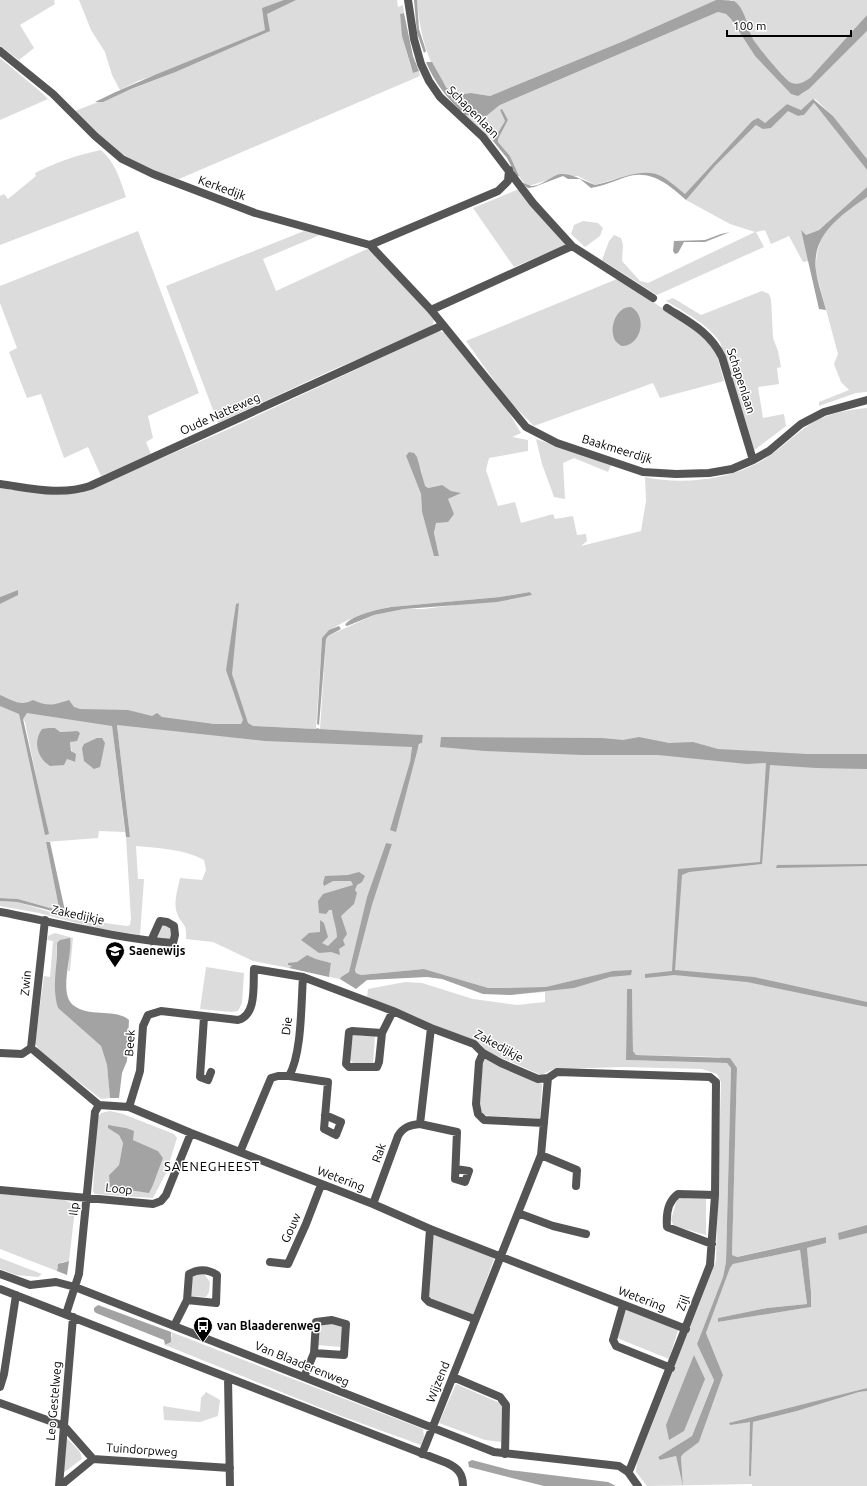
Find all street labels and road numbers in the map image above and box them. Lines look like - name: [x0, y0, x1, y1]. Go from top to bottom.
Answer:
- street label: Schapenlaan: [445, 83, 502, 140]
- street label: Kerkedijk: [197, 173, 248, 202]
- street label: Schapenlaan: [725, 347, 758, 415]
- street label: Oude Natteweg: [178, 390, 262, 437]
- street label: Baakmeerdijk: [580, 432, 654, 465]
- street label: Zakedijkje: [50, 903, 106, 926]
- street label: Zwin: [18, 969, 33, 996]
- street label: Die: [279, 1016, 294, 1036]
- street label: Zakedijkje: [473, 1027, 526, 1064]
- street label: Beek: [122, 1029, 137, 1057]
- street label: Rak: [369, 1141, 388, 1164]
- street label: Wetering: [315, 1163, 367, 1194]
- street label: Loop: [105, 1181, 133, 1196]
- street label: Ilp: [66, 1202, 81, 1216]
- street label: Gouw: [278, 1210, 303, 1245]
- street label: Wetering: [616, 1283, 668, 1314]
- street label: Zijl: [674, 1293, 691, 1313]
- street label: Van Blaaderenweg: [253, 1339, 351, 1388]
- street label: Wijzend: [423, 1359, 452, 1404]
- street label: Leo Gestelweg: [44, 1361, 63, 1441]
- street label: Tuindorpweg: [106, 1441, 178, 1458]

